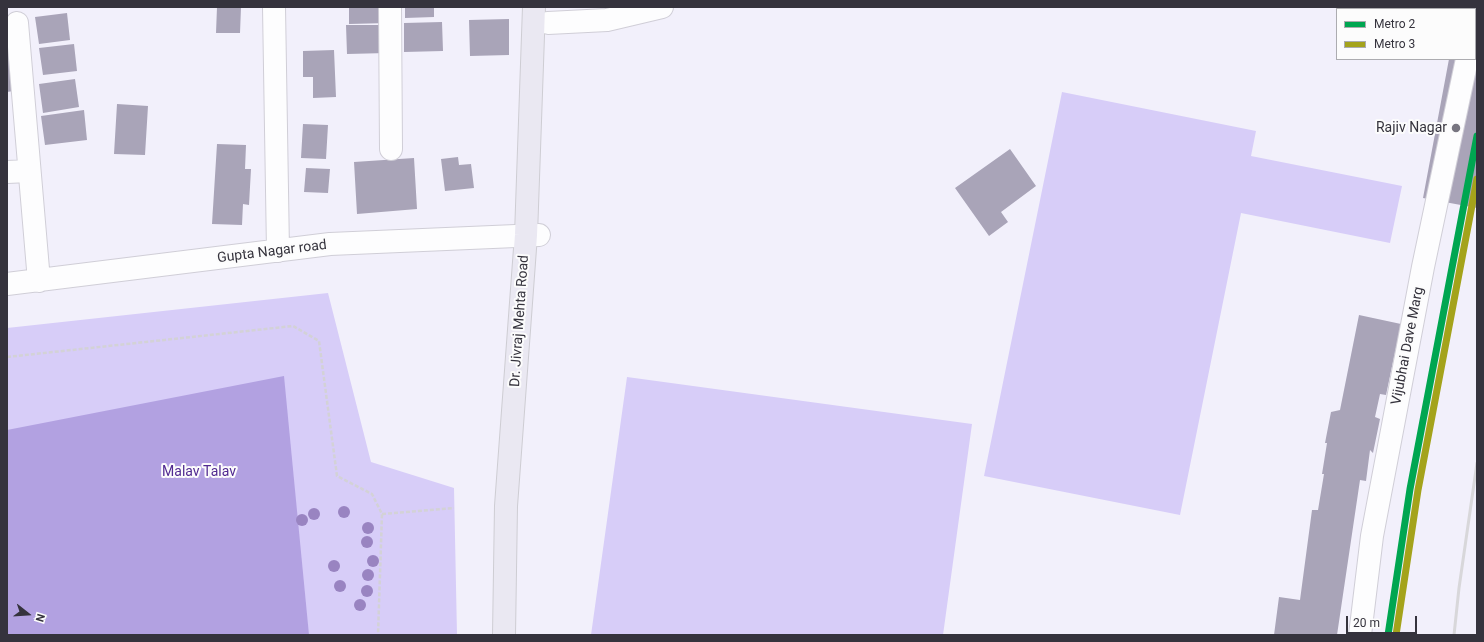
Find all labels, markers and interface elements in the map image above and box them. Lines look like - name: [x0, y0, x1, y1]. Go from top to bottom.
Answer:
- legend: [1336, 8, 1476, 60]
- text: Metro 2: [1374, 17, 1415, 31]
- text: Metro 3: [1374, 37, 1415, 51]
- place label: Rajiv Nagar: [1376, 120, 1447, 136]
- marker: Rajiv Nagar: [1450, 122, 1462, 134]
- street label: Gupta Nagar road: [216, 237, 328, 267]
- street label: Dr. Jivraj Mehta Road: [507, 254, 533, 388]
- street label: Vijubhai Dave Marg: [1388, 285, 1428, 407]
- park label: Malav Talav: [162, 464, 236, 480]
- north arrow: [8, 594, 48, 634]
- scale bar: [1348, 608, 1419, 634]
- text: N: [33, 612, 47, 623]
- text: 20 m: [1353, 616, 1380, 630]

